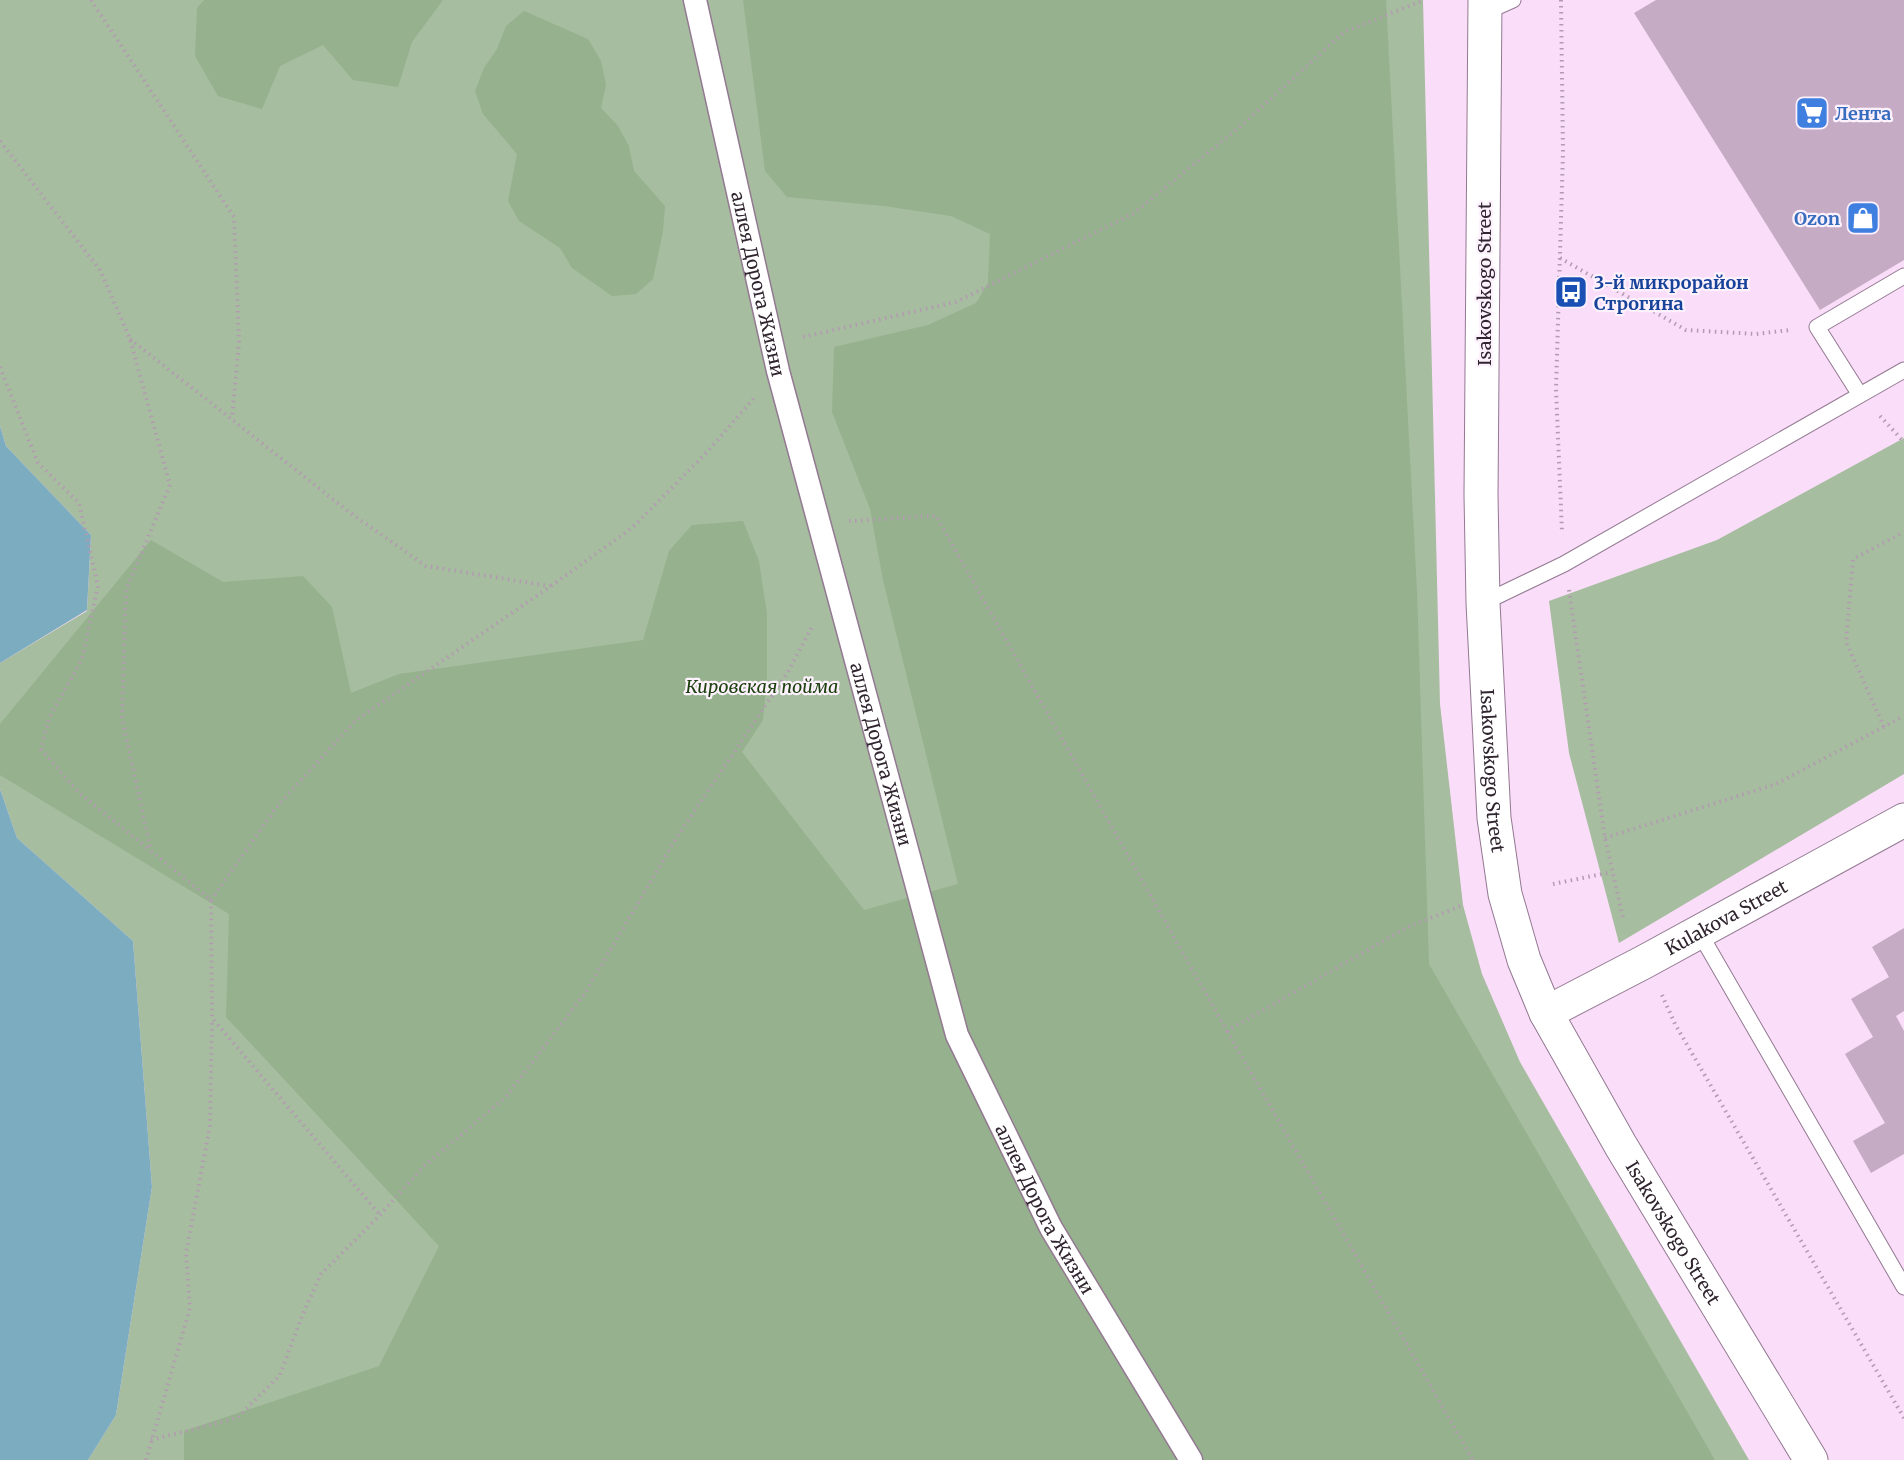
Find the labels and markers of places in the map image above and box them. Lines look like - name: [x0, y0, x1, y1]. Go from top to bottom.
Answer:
- supermarket icon: Лента: [1794, 95, 1830, 131]
- place label: Лента: [1835, 102, 1891, 125]
- shop icon: Ozon: [1845, 200, 1881, 236]
- place label: Ozon: [1794, 207, 1840, 230]
- place label: 3-й микрорайон Строгина: [1594, 271, 1749, 315]
- bus stop icon: 3-й микрорайон Строгина: [1553, 274, 1589, 310]

